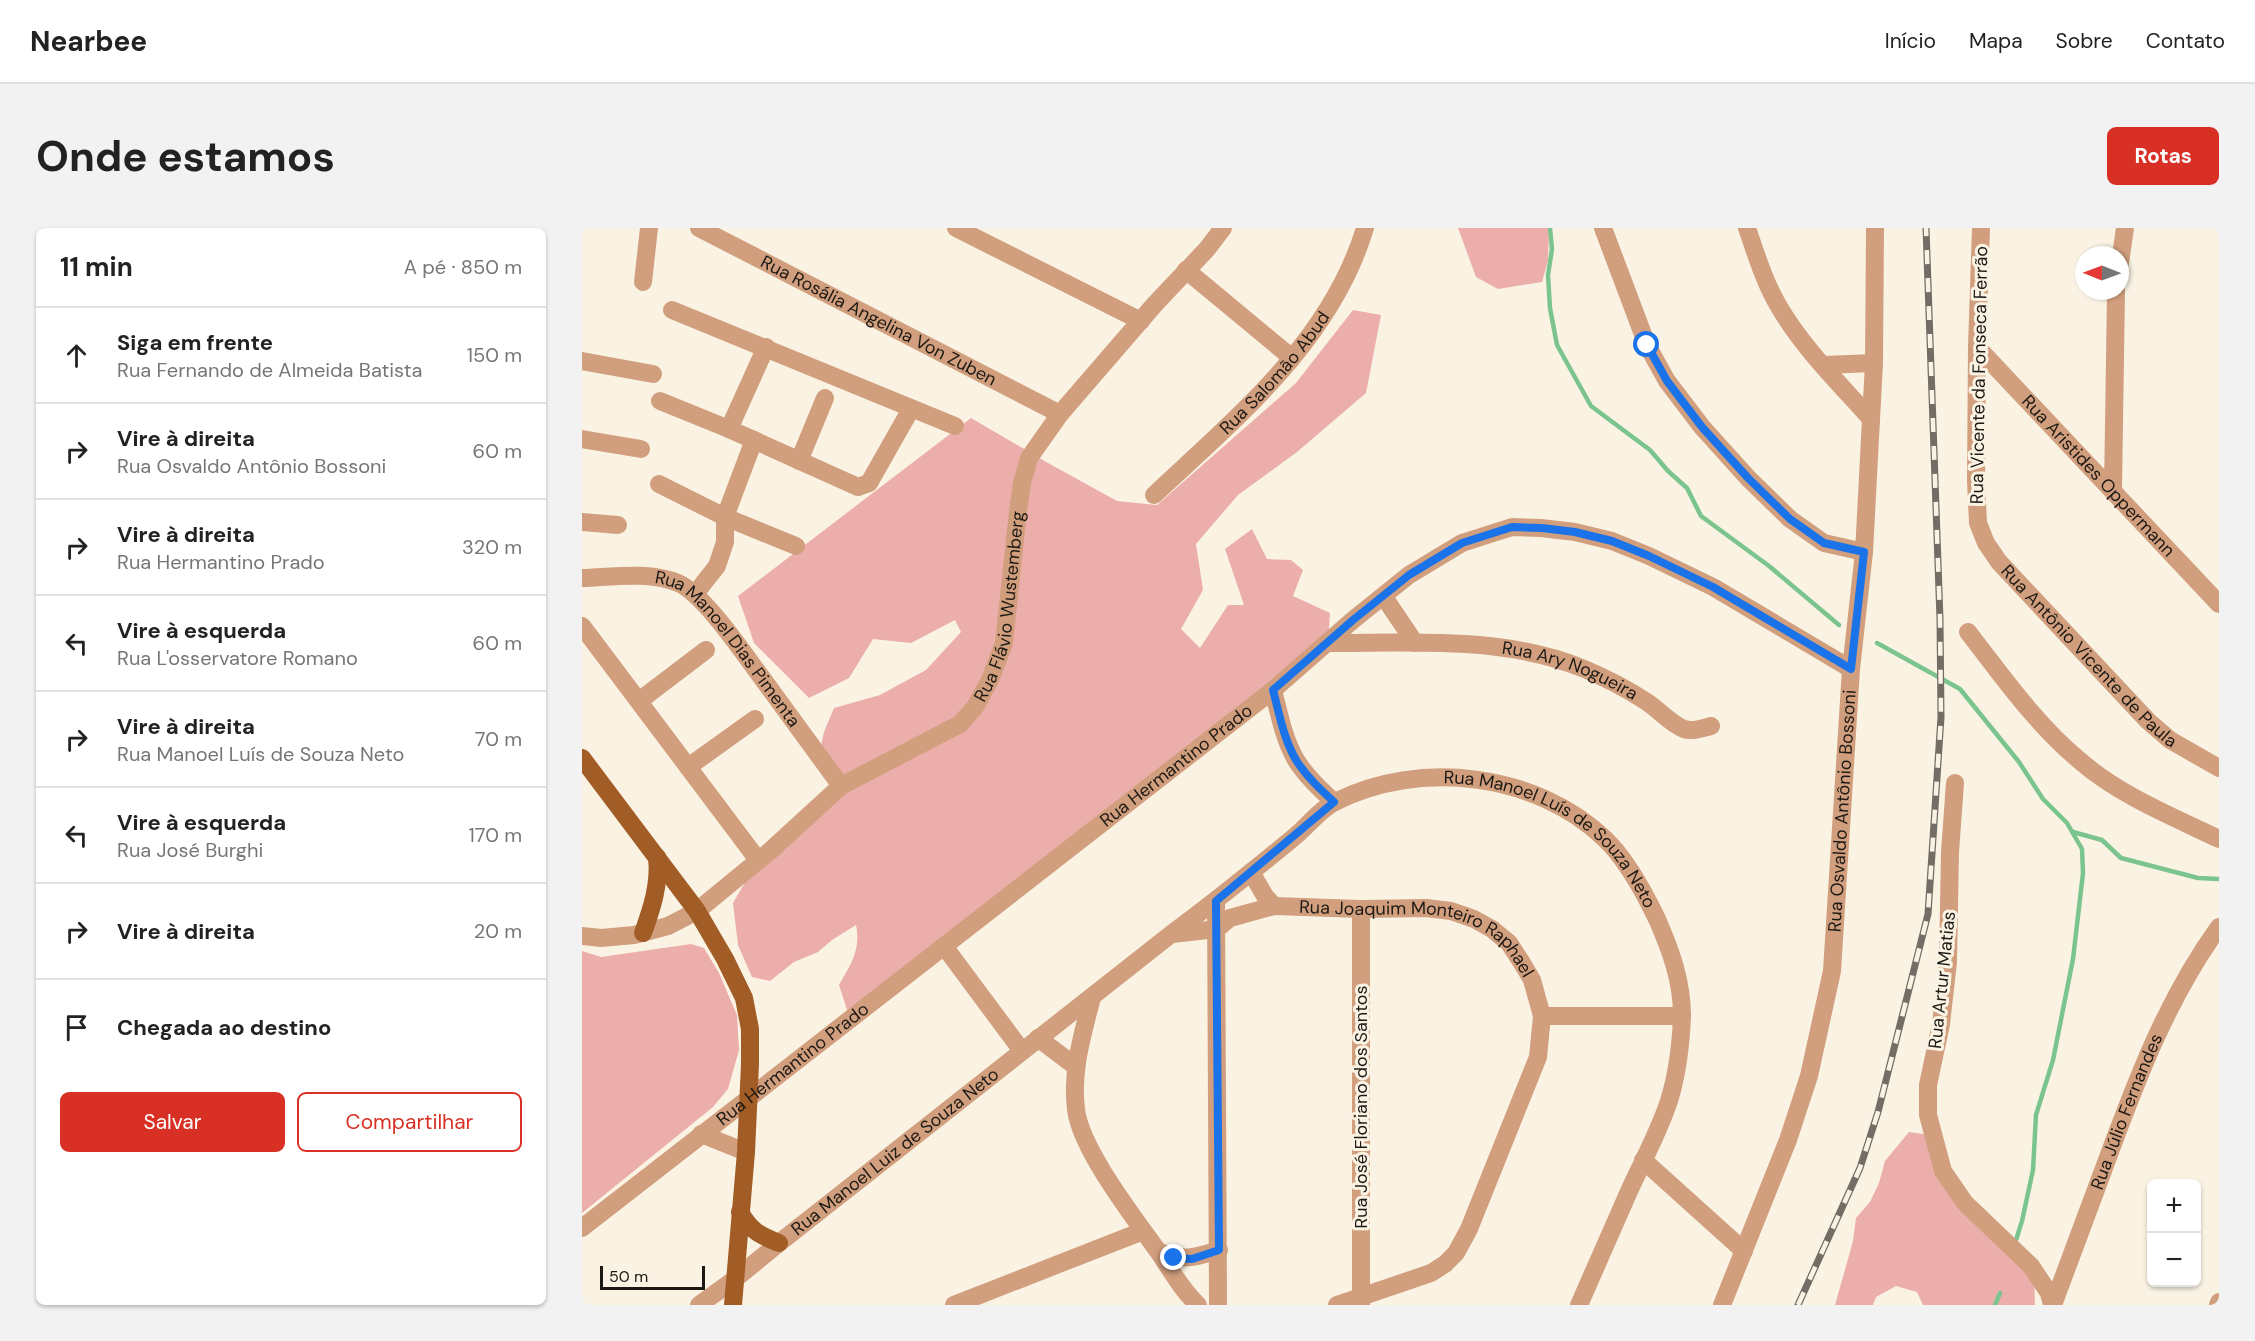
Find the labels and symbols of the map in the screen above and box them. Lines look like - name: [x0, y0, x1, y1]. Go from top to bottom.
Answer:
- street label: Rua Vicente da Fonseca Ferrão: [1965, 246, 1993, 504]
- north arrow: [2075, 246, 2129, 300]
- street label: Rua Rosália Angelina Von Zuben: [756, 250, 1001, 391]
- street label: Rua Salomão Abud: [1214, 307, 1335, 440]
- route start: [1633, 331, 1659, 357]
- street label: Rua Aristides Oppermann: [2016, 390, 2180, 562]
- street label: Rua Flávio Wustemberg: [968, 510, 1030, 706]
- street label: Rua Antônio Vicente de Paula: [1996, 560, 2181, 753]
- street label: Rua Manoel Dias Pimenta: [653, 565, 806, 732]
- street label: Rua Ary Nogueira: [1500, 636, 1642, 706]
- street label: Rua Osvaldo Antônio Bossoni: [1822, 689, 1862, 933]
- street label: Rua Hermantino Prado: [1095, 698, 1257, 832]
- street label: Rua Manoel Luís de Souza Neto: [1443, 765, 1662, 912]
- street label: Rua Joaquim Monteiro Raphael: [1299, 895, 1540, 981]
- street label: Rua Artur Matias: [1923, 910, 1961, 1050]
- street label: Rua José Floriano dos Santos: [1349, 985, 1373, 1229]
- street label: Rua Hermantino Prado: [711, 997, 874, 1131]
- street label: Rua Júlio Fernandes: [2085, 1029, 2168, 1193]
- street label: Rua Manoel Luiz de Souza Neto: [786, 1062, 1004, 1241]
- route end: [1160, 1244, 1186, 1270]
- scale bar: [600, 1263, 705, 1290]

